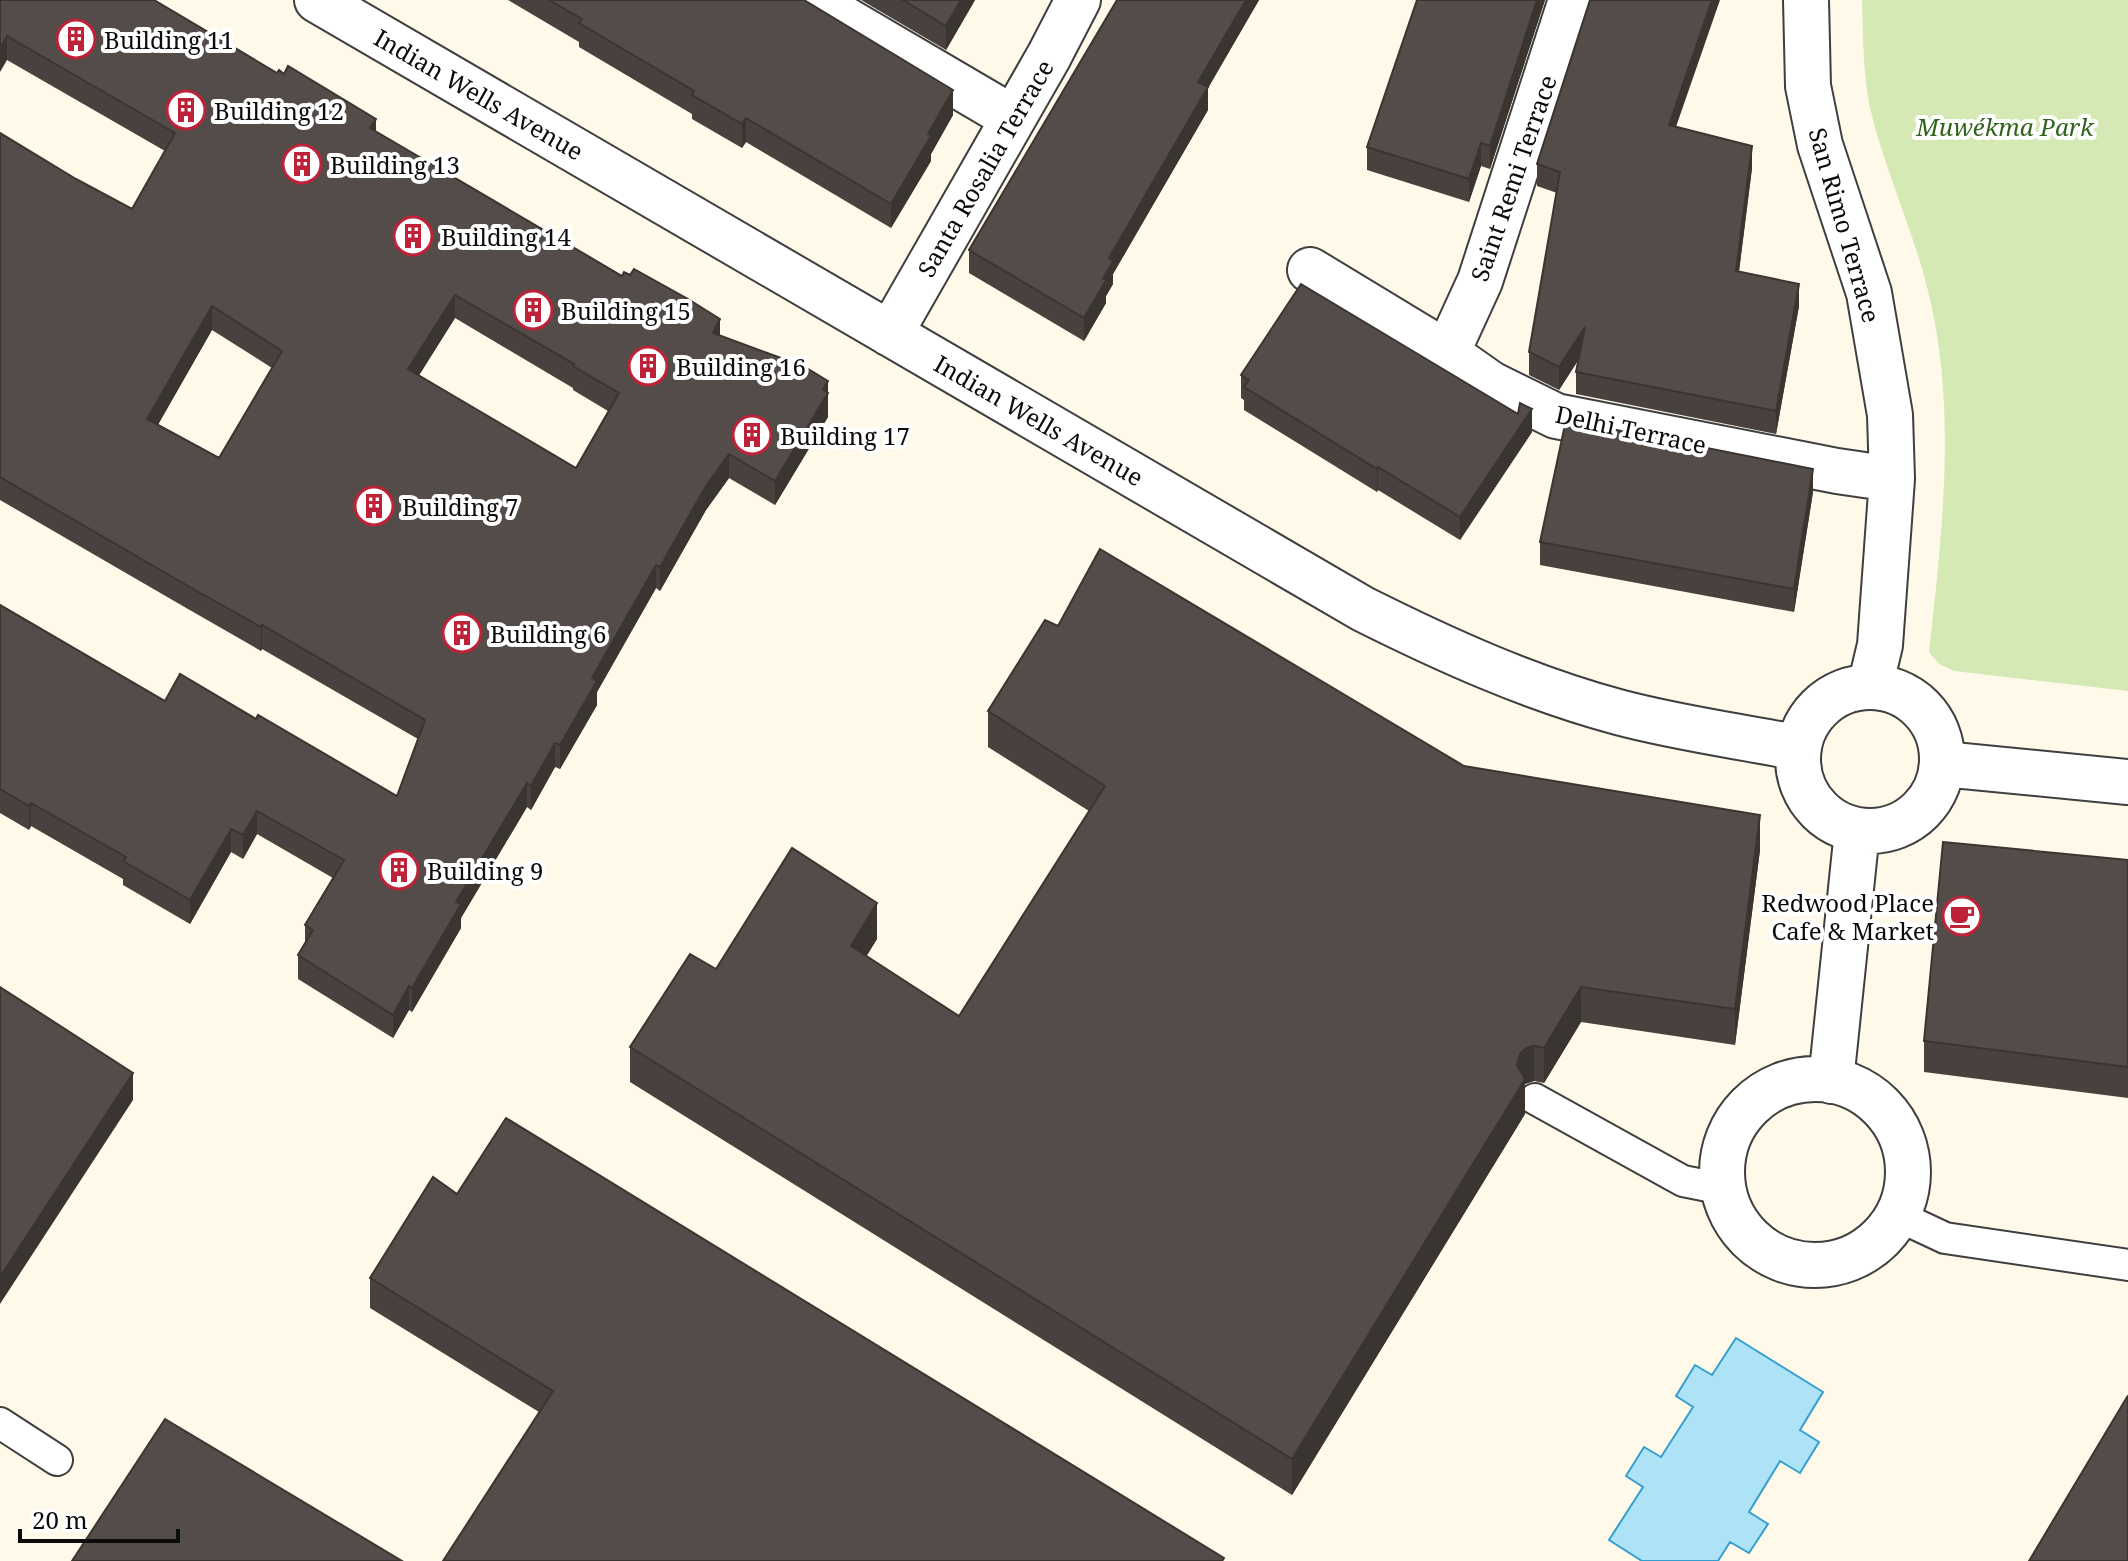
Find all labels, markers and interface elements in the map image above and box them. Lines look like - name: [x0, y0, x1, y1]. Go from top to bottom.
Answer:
- building icon: Building 11: [55, 18, 97, 60]
- street label: Indian Wells Avenue: [368, 21, 590, 167]
- place label: Building 11: [104, 23, 234, 56]
- street label: Santa Rosalia Terrace: [909, 53, 1061, 283]
- street label: Saint Remi Terrace: [1462, 70, 1564, 286]
- building icon: Building 12: [165, 89, 207, 131]
- place label: Building 12: [214, 94, 344, 127]
- park label: Muwékma Park: [1915, 110, 2095, 143]
- street label: San Rimo Terrace: [1801, 124, 1889, 326]
- building icon: Building 13: [281, 143, 323, 185]
- place label: Building 13: [330, 148, 460, 181]
- building icon: Building 14: [392, 215, 434, 257]
- place label: Building 14: [441, 220, 572, 253]
- building icon: Building 15: [512, 289, 554, 331]
- place label: Building 15: [561, 294, 691, 327]
- building icon: Building 16: [627, 345, 669, 387]
- street label: Indian Wells Avenue: [928, 347, 1150, 493]
- place label: Building 16: [676, 350, 806, 383]
- street label: Delhi Terrace: [1552, 397, 1710, 461]
- building icon: Building 17: [731, 414, 773, 456]
- place label: Building 17: [780, 419, 910, 452]
- building icon: Building 7: [353, 485, 395, 527]
- place label: Building 7: [402, 490, 519, 523]
- building icon: Building 6: [441, 612, 483, 654]
- place label: Building 6: [490, 617, 607, 650]
- building icon: Building 9: [378, 849, 420, 891]
- place label: Building 9: [427, 854, 544, 887]
- place label: Redwood Place Cafe & Market: [1761, 886, 1934, 947]
- cafe icon: Redwood Place Cafe & Market: [1941, 895, 1983, 937]
- scale bar: [20, 1493, 178, 1543]
- text: 20 m: [32, 1503, 88, 1536]

